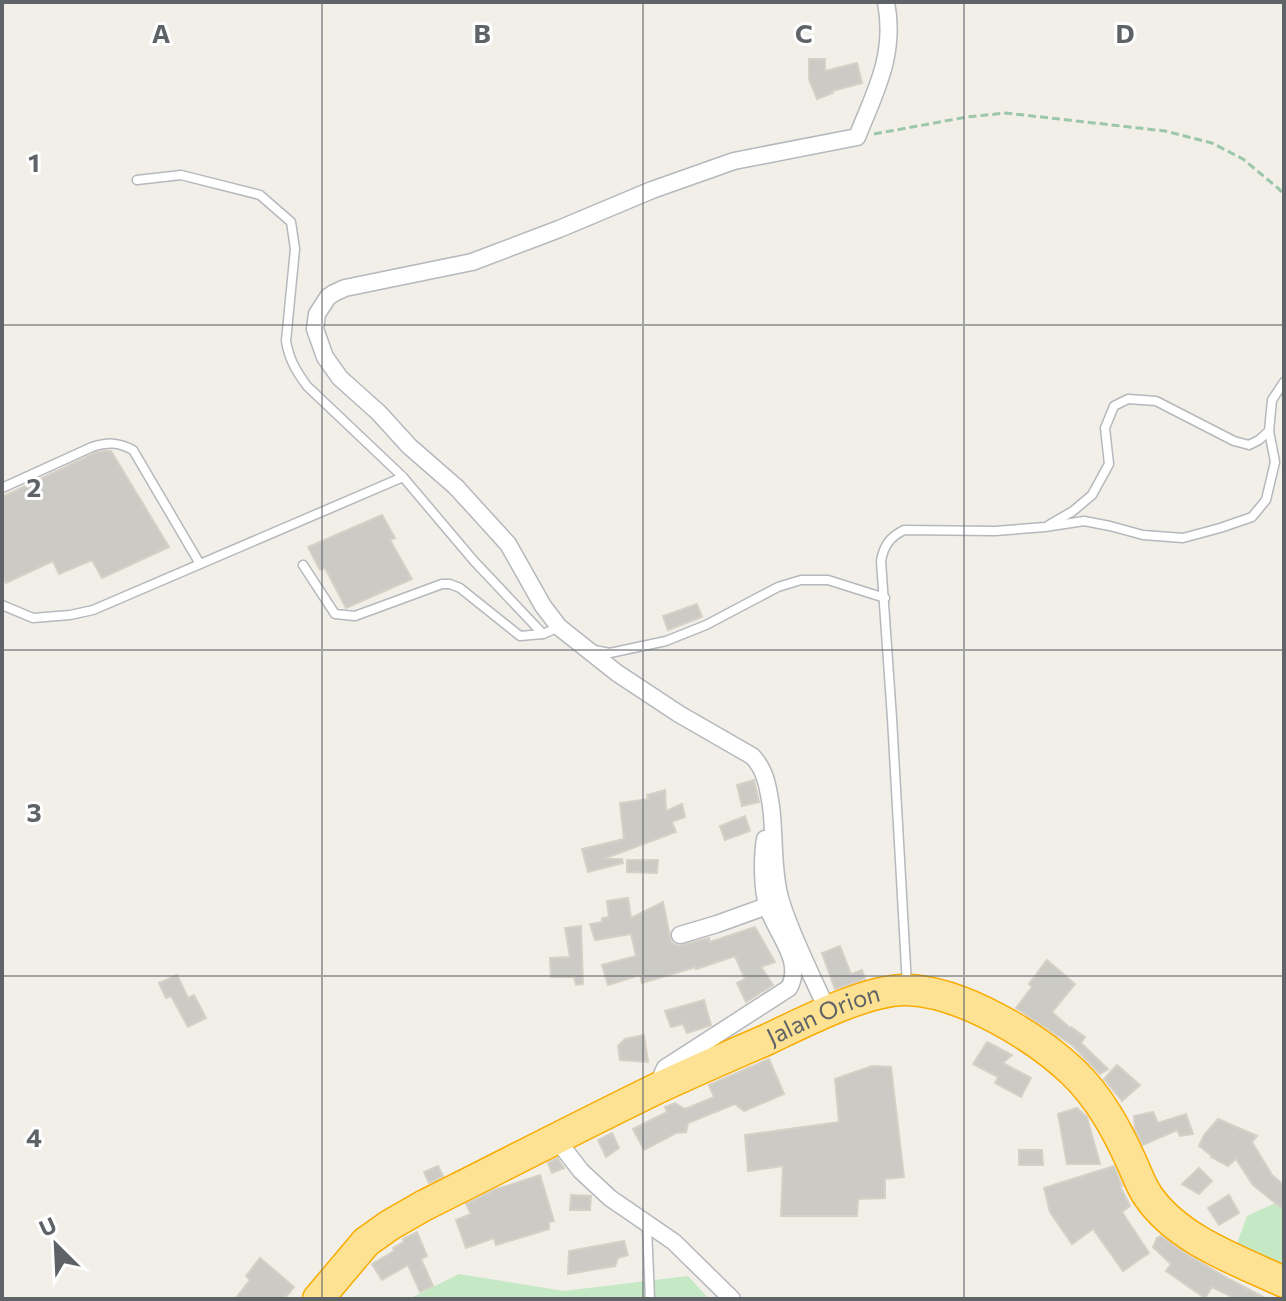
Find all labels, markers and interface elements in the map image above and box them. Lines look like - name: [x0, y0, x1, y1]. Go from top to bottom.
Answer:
- text: A: [152, 17, 171, 48]
- text: B: [473, 17, 491, 48]
- text: C: [795, 17, 813, 48]
- text: D: [1115, 17, 1135, 48]
- text: 1: [28, 146, 40, 177]
- text: 2: [27, 471, 41, 502]
- text: 3: [26, 796, 42, 827]
- street label: Jalan Orion: [761, 978, 883, 1051]
- text: 4: [26, 1121, 42, 1152]
- north arrow: [16, 1205, 96, 1285]
- text: U: [35, 1211, 60, 1242]

